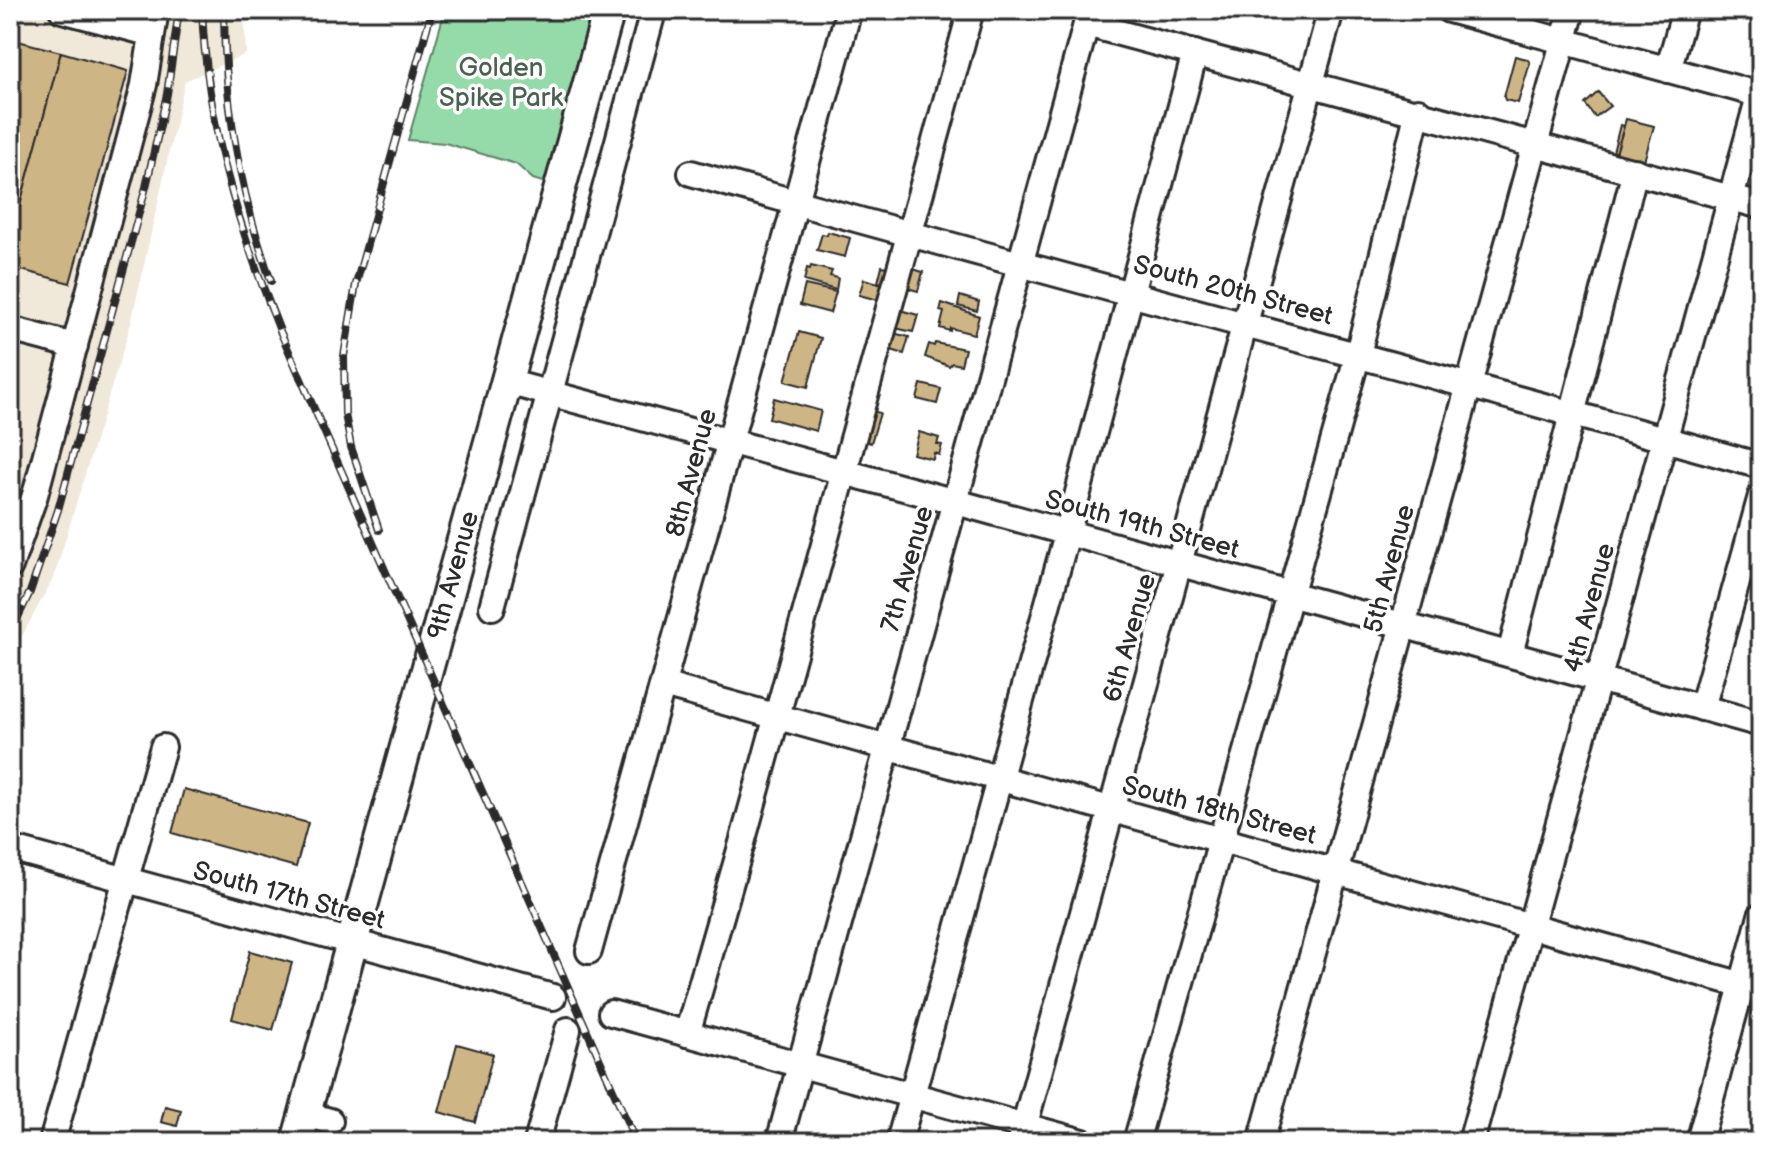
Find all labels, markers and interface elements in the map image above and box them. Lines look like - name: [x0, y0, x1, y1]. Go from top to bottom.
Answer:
- park label: Golden Spike Park: [439, 53, 563, 114]
- street label: South 20th Street: [1130, 250, 1336, 333]
- street label: 8th Avenue: [660, 405, 724, 541]
- street label: South 19th Street: [1042, 484, 1242, 566]
- street label: 5th Avenue: [1358, 501, 1422, 637]
- street label: 7th Avenue: [875, 503, 941, 635]
- street label: 9th Avenue: [421, 508, 486, 643]
- street label: 4th Avenue: [1558, 540, 1622, 676]
- street label: 6th Avenue: [1097, 570, 1163, 706]
- street label: South 18th Street: [1119, 770, 1319, 852]
- street label: South 17th Street: [190, 856, 388, 936]

